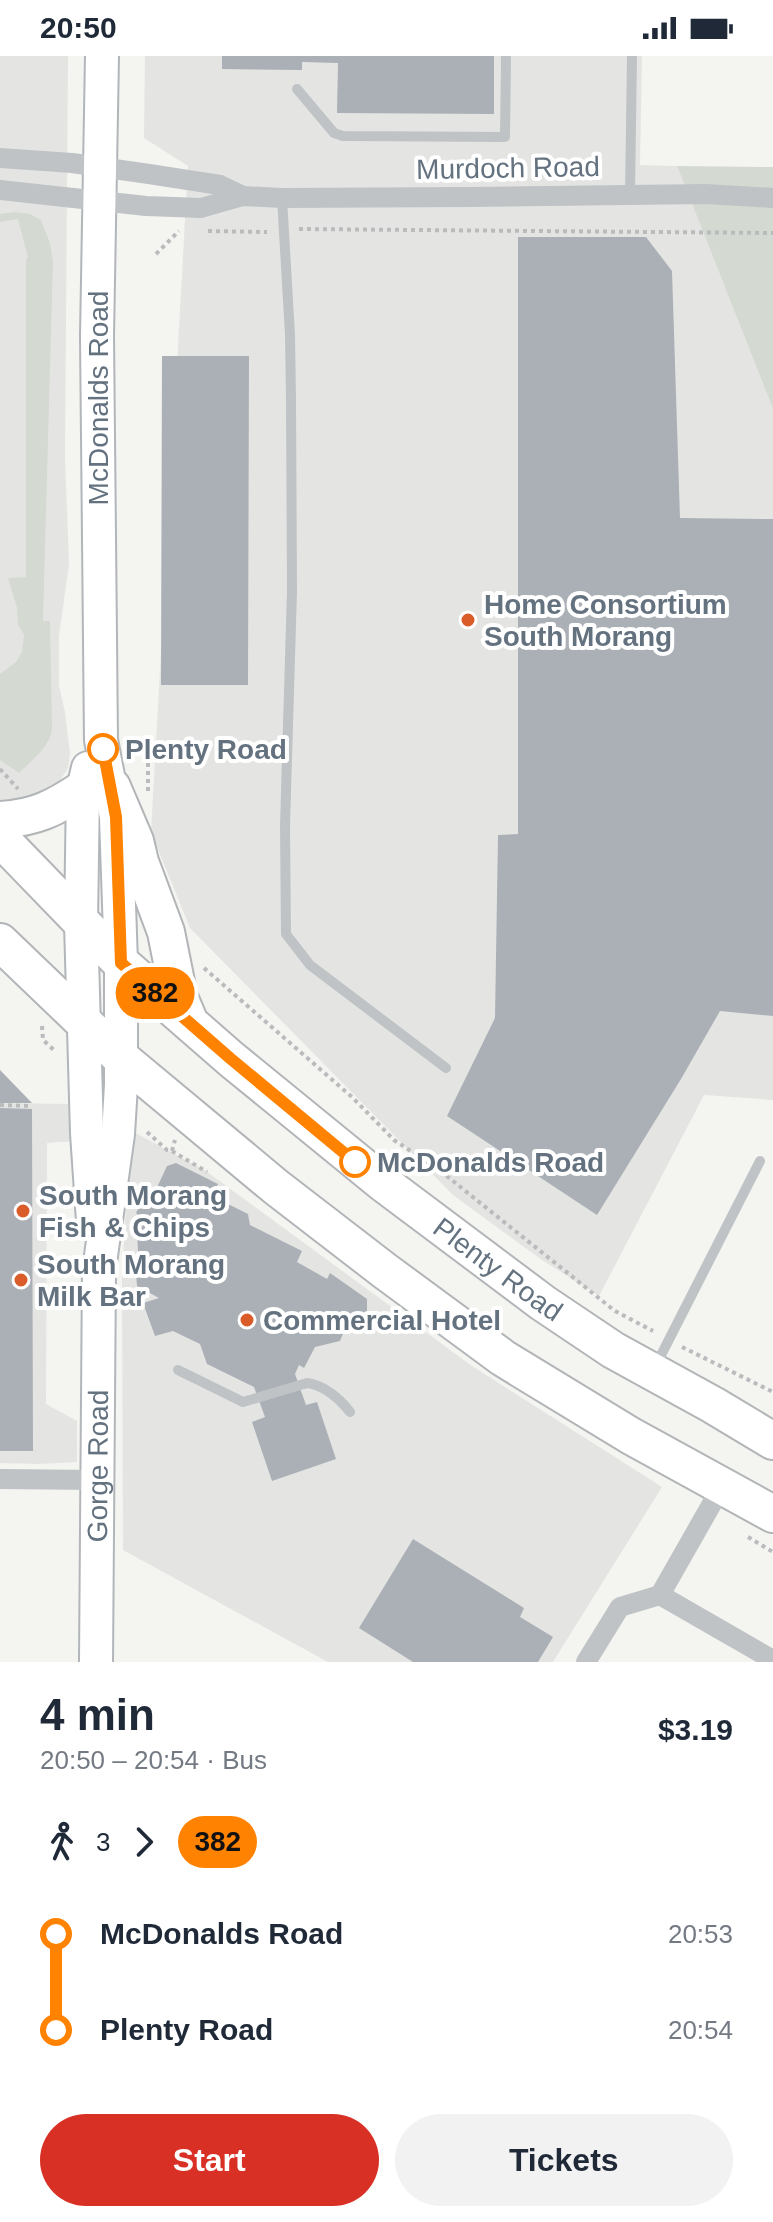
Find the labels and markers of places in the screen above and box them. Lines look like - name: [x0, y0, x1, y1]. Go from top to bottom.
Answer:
- place label: Home Consortium South Morang: [484, 589, 727, 652]
- marker: Home Consortium South Morang: [459, 611, 477, 629]
- marker: Plenty Road: [88, 734, 118, 764]
- place label: Plenty Road: [125, 734, 287, 765]
- marker: McDonalds Road: [340, 1147, 370, 1177]
- place label: McDonalds Road: [377, 1147, 604, 1178]
- place label: South Morang Fish & Chips: [39, 1180, 227, 1243]
- marker: South Morang Fish & Chips: [14, 1202, 32, 1220]
- place label: South Morang Milk Bar: [37, 1249, 225, 1312]
- marker: South Morang Milk Bar: [12, 1271, 30, 1289]
- place label: Commercial Hotel: [263, 1305, 501, 1336]
- marker: Commercial Hotel: [238, 1311, 256, 1329]

